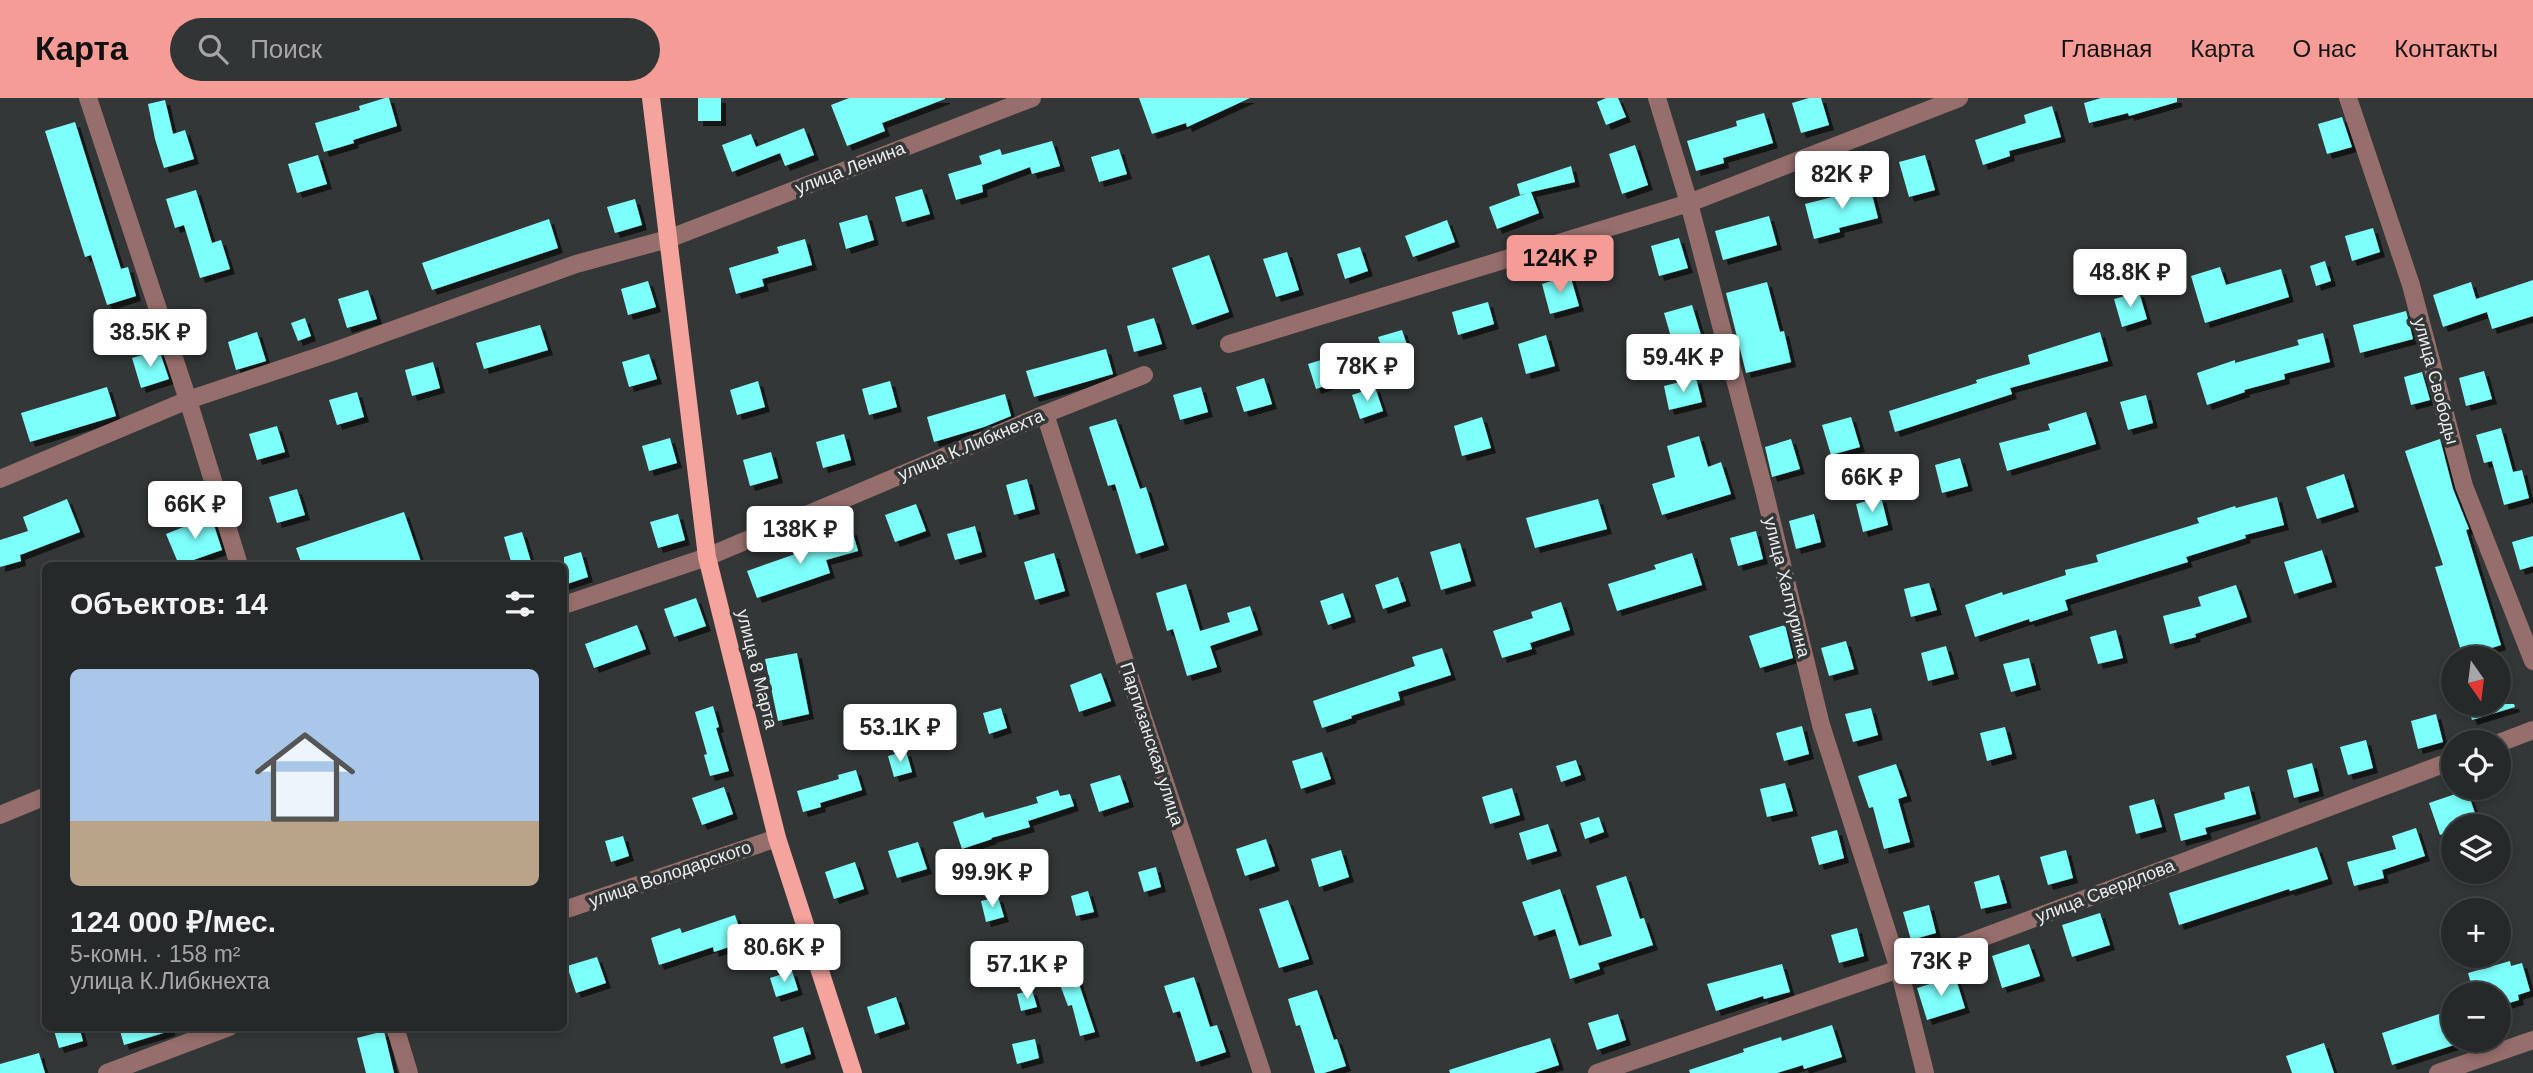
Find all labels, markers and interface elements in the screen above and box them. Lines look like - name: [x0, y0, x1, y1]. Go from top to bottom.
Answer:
- search box: [170, 18, 660, 81]
- text: Карта: [35, 30, 128, 67]
- icon: search: [194, 30, 232, 68]
- text: Поиск: [250, 34, 322, 64]
- text: Главная: [2061, 35, 2152, 62]
- text: Карта: [2190, 35, 2254, 62]
- text: О нас: [2292, 35, 2356, 62]
- text: Контакты: [2394, 35, 2498, 62]
- street label: улица Ленина: [792, 137, 909, 198]
- pin: 82K ₽: [1793, 152, 1891, 211]
- text: 82K ₽: [1811, 161, 1873, 187]
- pin: 124K ₽: [1503, 236, 1617, 295]
- text: 124K ₽: [1523, 245, 1597, 271]
- pin: 48.8K ₽: [2065, 250, 2195, 309]
- text: 48.8K ₽: [2089, 259, 2171, 285]
- pin: 38.5K ₽: [85, 310, 215, 369]
- street label: улица Свободы: [2409, 316, 2463, 446]
- text: 38.5K ₽: [109, 319, 191, 345]
- pin: 59.4K ₽: [1618, 334, 1748, 394]
- pin: 78K ₽: [1318, 344, 1416, 403]
- text: 59.4K ₽: [1642, 344, 1724, 370]
- text: 78K ₽: [1336, 353, 1398, 379]
- street label: улица К.Либкнехта: [895, 405, 1048, 485]
- pin: 66K ₽: [1823, 454, 1921, 514]
- text: 66K ₽: [1841, 464, 1903, 490]
- pin: 66K ₽: [146, 482, 244, 541]
- text: 66K ₽: [164, 491, 226, 517]
- pin: 138K ₽: [743, 506, 857, 566]
- street label: улица Халтурина: [1760, 515, 1814, 660]
- text: 138K ₽: [763, 516, 837, 542]
- icon: filters: [501, 585, 539, 623]
- text: Объектов: 14: [70, 587, 268, 620]
- street label: улица 8 Марта: [732, 607, 782, 732]
- north arrow: [2441, 646, 2511, 716]
- map controls: [2441, 646, 2511, 1052]
- street label: Партизанская улица: [1116, 660, 1188, 829]
- pin: 53.1K ₽: [835, 704, 965, 764]
- icon: home: [242, 714, 368, 840]
- text: 53.1K ₽: [859, 714, 941, 740]
- button: locate: [2441, 730, 2511, 800]
- button: layers: [2441, 814, 2511, 884]
- street label: улица Володарского: [586, 837, 754, 911]
- pin: 99.9K ₽: [927, 850, 1057, 909]
- street label: улица Свердлова: [2033, 855, 2178, 927]
- text: 99.9K ₽: [951, 859, 1033, 885]
- button: +: [2441, 898, 2511, 968]
- text: 124 000 ₽/мес.: [70, 905, 276, 938]
- pin: 80.6K ₽: [719, 924, 849, 984]
- text: 80.6K ₽: [743, 934, 825, 960]
- pin: 73K ₽: [1892, 939, 1990, 998]
- text: 5-комн. · 158 m²: [70, 941, 241, 967]
- pin: 57.1K ₽: [962, 942, 1092, 1001]
- text: 73K ₽: [1910, 948, 1972, 974]
- text: 57.1K ₽: [986, 951, 1068, 977]
- text: улица К.Либкнехта: [70, 968, 270, 994]
- button: −: [2441, 982, 2511, 1052]

